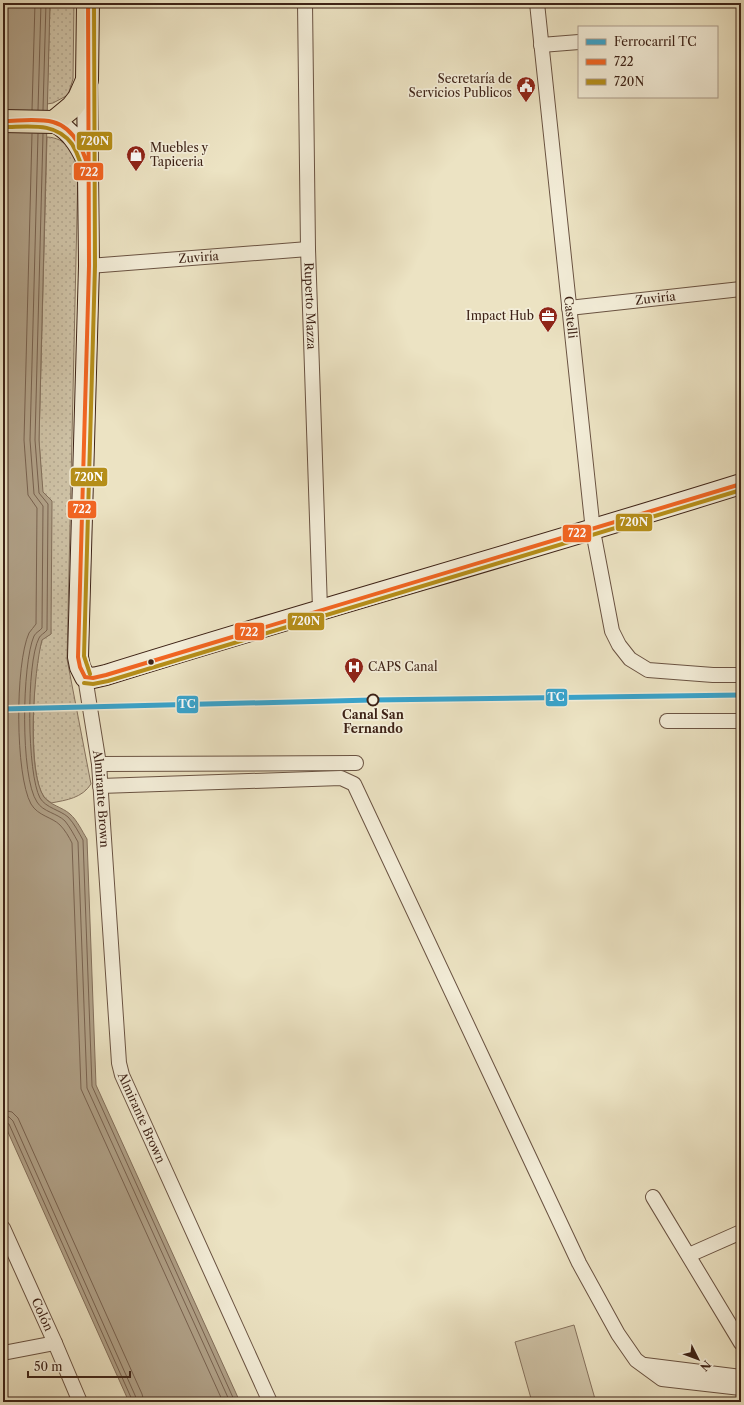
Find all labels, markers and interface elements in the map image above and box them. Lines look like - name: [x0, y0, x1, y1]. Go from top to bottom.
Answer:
- legend: [578, 26, 718, 98]
- text: Ferrocarril TC: [614, 34, 696, 49]
- text: 722: [614, 54, 634, 69]
- place label: Secretaría de Servicios Publicos: [408, 71, 512, 100]
- text: 720N: [614, 74, 644, 89]
- public building icon: Secretaría de Servicios Publicos: [515, 75, 537, 103]
- line badge: 720N: [76, 131, 113, 151]
- text: 720N: [81, 134, 110, 148]
- place label: Muebles y Tapiceria: [150, 140, 209, 169]
- shop icon: Muebles y Tapiceria: [125, 144, 147, 172]
- line badge: 722: [73, 162, 104, 181]
- text: 722: [80, 165, 99, 179]
- street label: Zuviría: [178, 248, 220, 266]
- street label: Ruperto Mazza: [301, 262, 319, 350]
- street label: Zuviría: [634, 288, 677, 308]
- street label: Castelli: [561, 295, 581, 339]
- office icon: Impact Hub: [537, 305, 559, 333]
- place label: Impact Hub: [466, 308, 534, 323]
- line badge: 720N: [70, 467, 108, 487]
- text: 720N: [75, 470, 104, 484]
- line badge: 722: [67, 500, 97, 519]
- text: 722: [73, 502, 92, 516]
- line badge: 720N: [615, 513, 653, 532]
- text: 720N: [620, 515, 649, 529]
- line badge: 722: [562, 524, 592, 543]
- text: 722: [568, 526, 587, 540]
- line badge: 720N: [287, 612, 325, 631]
- text: 720N: [292, 614, 321, 628]
- line badge: 722: [234, 622, 265, 641]
- text: 722: [240, 625, 259, 639]
- hospital icon: CAPS Canal: [343, 656, 365, 684]
- unlabelled marker: [146, 657, 156, 667]
- place label: CAPS Canal: [368, 659, 438, 674]
- line badge: TC: [545, 688, 568, 707]
- text: TC: [547, 690, 565, 704]
- marker: Canal San Fernando: [366, 693, 380, 707]
- line badge: TC: [176, 695, 199, 714]
- text: TC: [178, 697, 196, 711]
- place label: Canal San Fernando: [342, 707, 405, 736]
- street label: Almirante Brown: [90, 748, 113, 849]
- street label: Almirante Brown: [114, 1069, 169, 1166]
- street label: Colón: [29, 1295, 57, 1334]
- north arrow: [678, 1339, 718, 1379]
- scale bar: [28, 1353, 130, 1379]
- text: N: [697, 1357, 714, 1374]
- text: 50 m: [34, 1359, 63, 1374]

